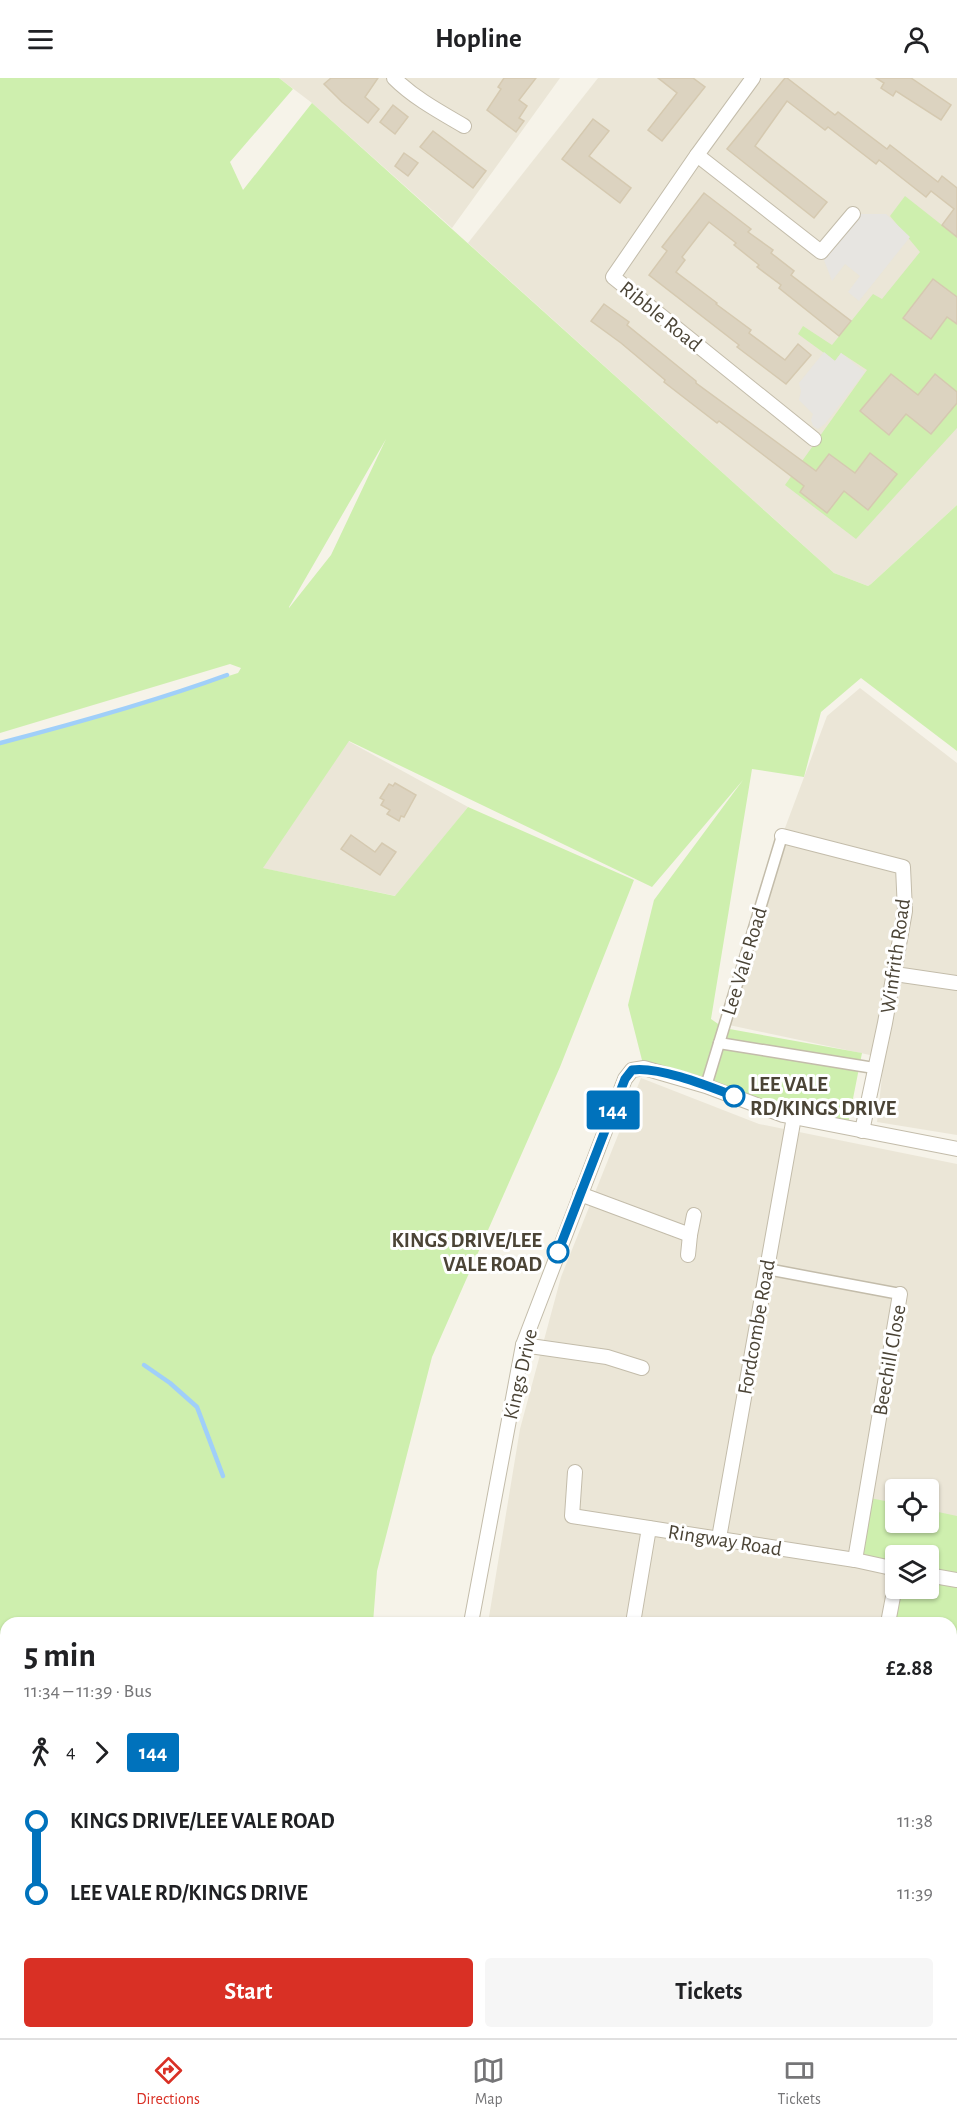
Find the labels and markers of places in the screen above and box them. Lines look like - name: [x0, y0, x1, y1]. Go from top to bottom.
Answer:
- place label: LEE VALE RD/KINGS DRIVE: [750, 1074, 896, 1119]
- marker: LEE VALE RD/KINGS DRIVE: [723, 1085, 745, 1107]
- place label: KINGS DRIVE/LEE VALE ROAD: [392, 1230, 542, 1275]
- marker: KINGS DRIVE/LEE VALE ROAD: [547, 1241, 569, 1263]

